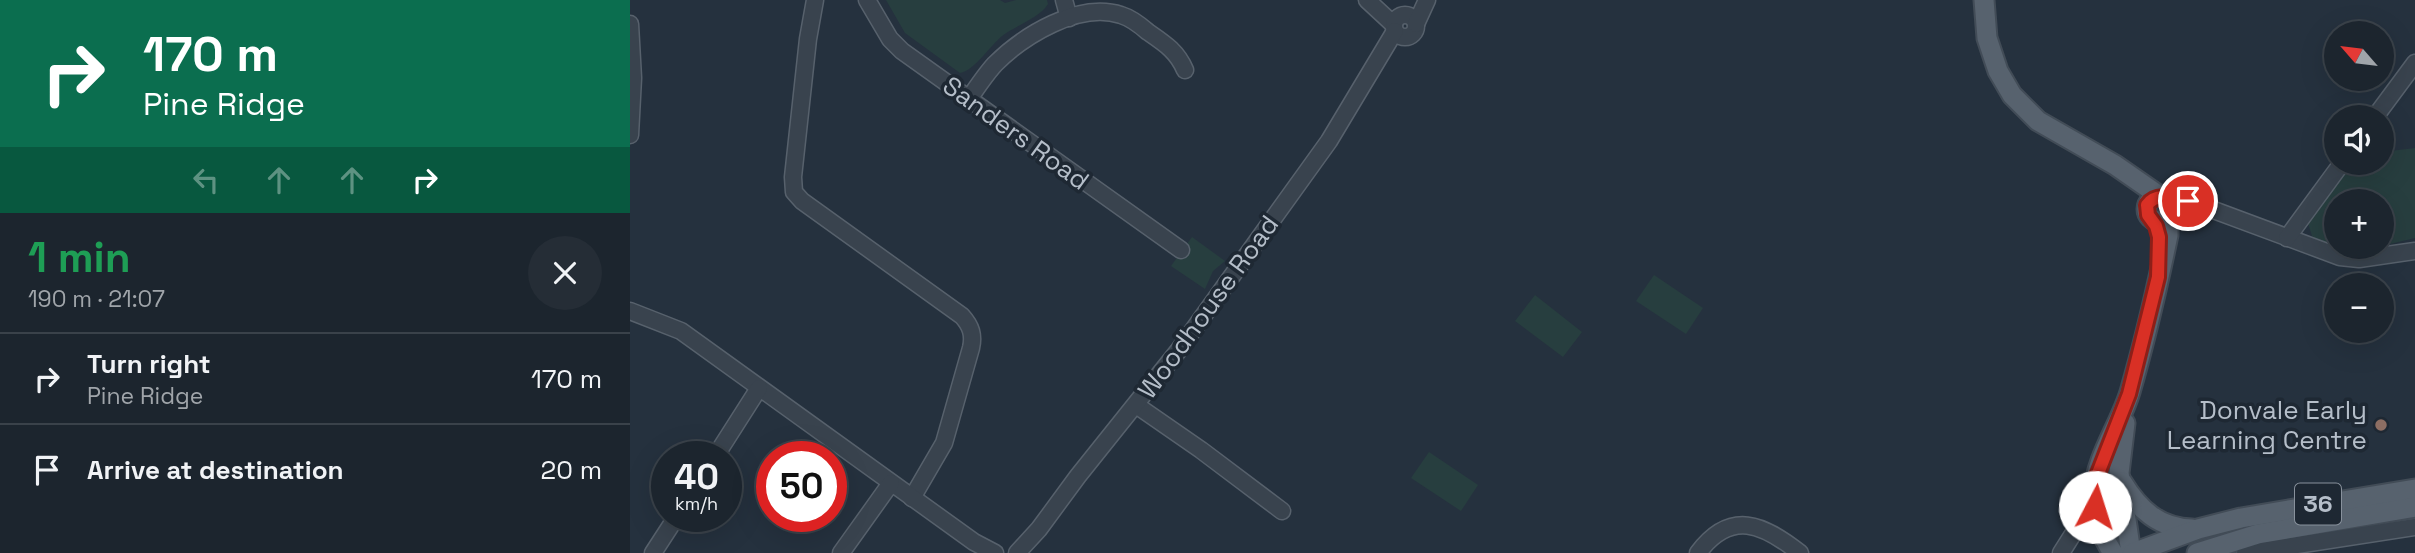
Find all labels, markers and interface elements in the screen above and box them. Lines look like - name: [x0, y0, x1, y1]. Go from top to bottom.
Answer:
- north arrow: [2324, 21, 2394, 91]
- map controls: [2324, 21, 2394, 343]
- text: 170 m: [143, 23, 278, 85]
- icon: right: [28, 28, 119, 119]
- street label: Sanders Road: [936, 68, 1096, 198]
- text: Pine Ridge: [143, 84, 305, 124]
- button: sound: [2324, 105, 2394, 175]
- icon: left: [187, 161, 225, 199]
- icon: ahead: [260, 161, 298, 199]
- icon: ahead: [333, 161, 371, 199]
- icon: right: [406, 161, 444, 199]
- pin: [2158, 171, 2218, 231]
- icon: arrive: [2169, 182, 2207, 220]
- button: +: [2324, 189, 2394, 259]
- street label: Woodhouse Road: [1130, 209, 1286, 405]
- text: 1 min: [28, 231, 131, 284]
- button: close: [528, 236, 602, 310]
- button: −: [2324, 273, 2394, 343]
- text: 190 m · 21:07: [28, 284, 165, 314]
- text: Turn right: [87, 347, 211, 381]
- icon: right: [28, 360, 66, 398]
- text: 170 m: [531, 362, 602, 396]
- text: Pine Ridge: [87, 381, 203, 411]
- place label: Donvale Early Learning Centre: [2167, 393, 2367, 457]
- marker: Donvale Early Learning Centre: [2373, 417, 2389, 433]
- speed limit sign: 50: [756, 441, 847, 532]
- icon: arrive: [28, 451, 66, 489]
- text: Arrive at destination: [87, 453, 344, 487]
- text: 20 m: [541, 453, 602, 487]
- text: 40: [674, 455, 719, 499]
- position arrow: [2058, 470, 2132, 544]
- road number: 36: [2295, 484, 2341, 524]
- text: km/h: [675, 492, 718, 515]

